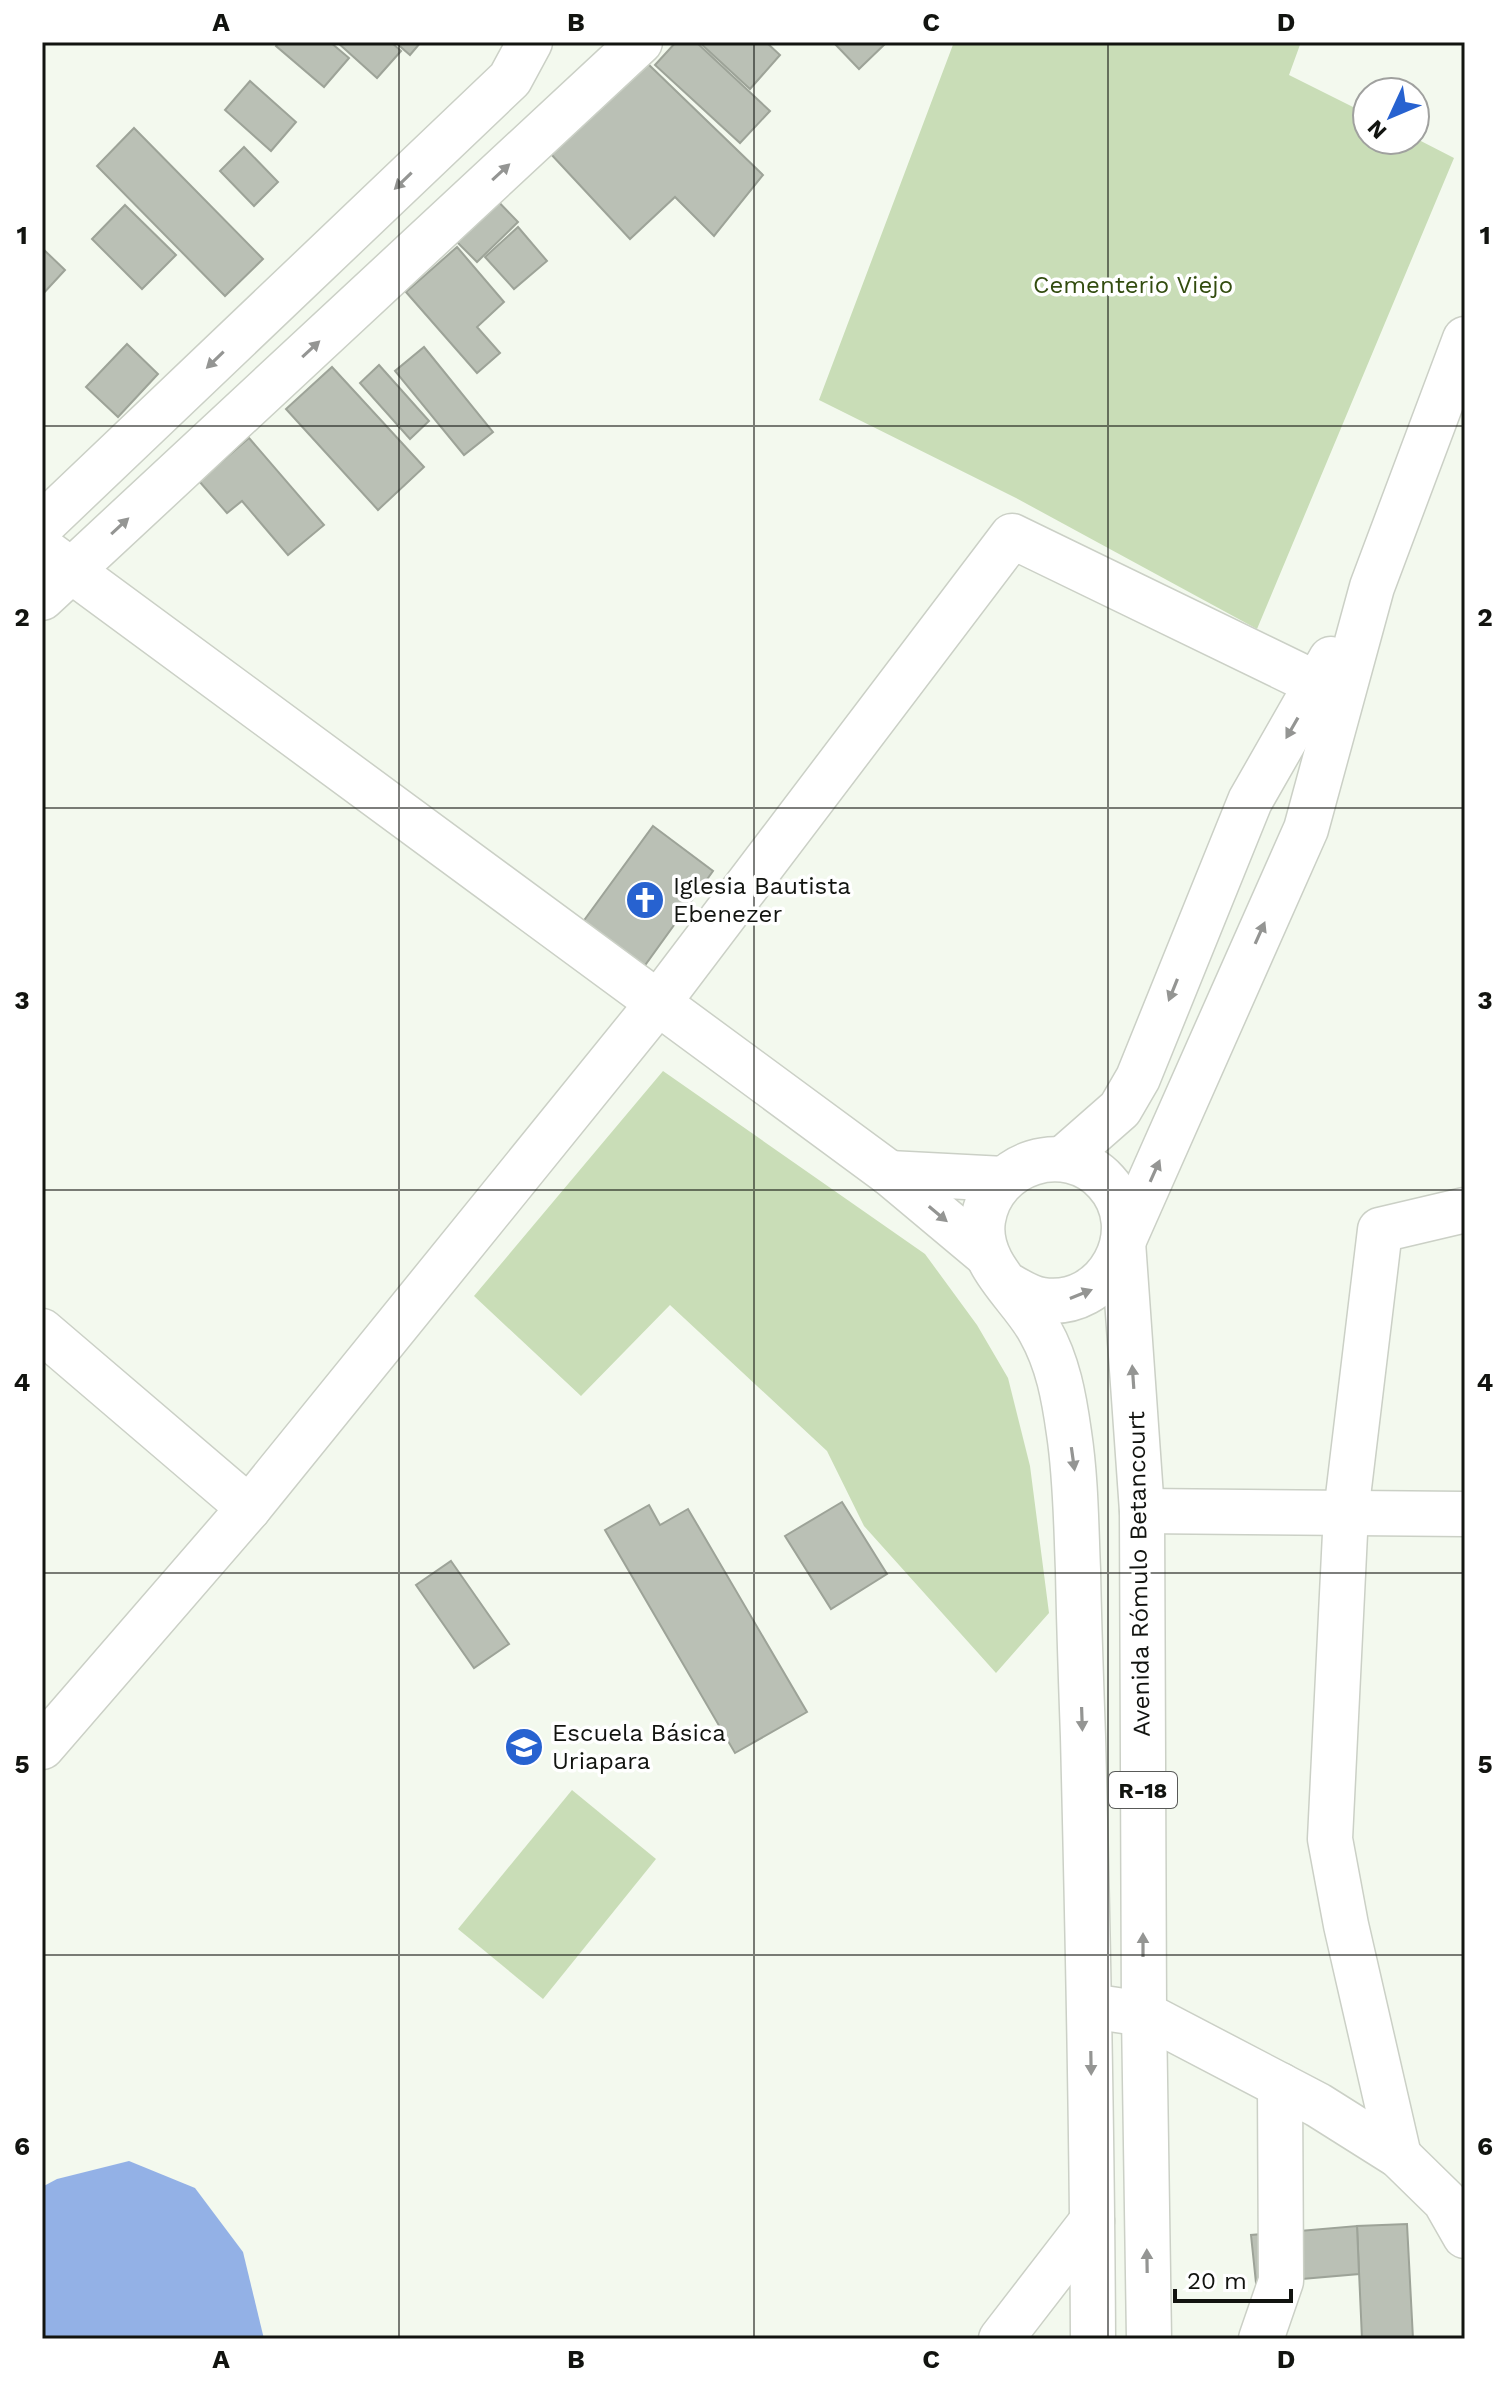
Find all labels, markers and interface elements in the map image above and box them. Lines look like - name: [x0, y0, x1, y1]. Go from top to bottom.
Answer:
- text: A: [212, 7, 230, 37]
- text: B: [567, 7, 585, 37]
- text: C: [922, 7, 940, 37]
- text: D: [1277, 7, 1295, 37]
- north arrow: [1351, 76, 1431, 156]
- text: N: [1362, 115, 1392, 144]
- one-way arrow: [491, 164, 510, 182]
- one-way arrow: [394, 171, 413, 190]
- text: 1: [16, 220, 28, 250]
- text: 1: [1479, 220, 1491, 250]
- park label: Cementerio Viejo: [1033, 271, 1233, 299]
- one-way arrow: [301, 341, 320, 359]
- one-way arrow: [206, 351, 225, 369]
- one-way arrow: [111, 518, 130, 536]
- text: 2: [14, 602, 30, 632]
- text: 2: [1477, 602, 1493, 632]
- one-way arrow: [1285, 717, 1299, 739]
- place label: Iglesia Bautista Ebenezer: [673, 872, 851, 928]
- church icon: Iglesia Bautista Ebenezer: [624, 879, 666, 921]
- one-way arrow: [1253, 921, 1266, 945]
- one-way arrow: [1167, 978, 1180, 1002]
- text: 3: [14, 985, 30, 1015]
- text: 3: [1477, 985, 1493, 1015]
- one-way arrow: [1148, 1159, 1161, 1182]
- one-way arrow: [928, 1205, 948, 1222]
- one-way arrow: [1069, 1287, 1093, 1300]
- one-way arrow: [1126, 1364, 1139, 1389]
- text: 4: [14, 1367, 31, 1397]
- text: 4: [1477, 1367, 1494, 1397]
- street label: Avenida Rómulo Betancourt: [1122, 1411, 1156, 1737]
- one-way arrow: [1067, 1447, 1080, 1472]
- one-way arrow: [1076, 1707, 1088, 1732]
- place label: Escuela Básica Uriapara: [552, 1719, 726, 1775]
- school or university icon: Escuela Básica Uriapara: [503, 1726, 545, 1768]
- text: 5: [14, 1749, 30, 1779]
- text: 5: [1477, 1749, 1493, 1779]
- road number: R-18: [1109, 1772, 1177, 1808]
- one-way arrow: [1137, 1932, 1150, 1957]
- one-way arrow: [1085, 2051, 1097, 2076]
- text: 6: [14, 2131, 30, 2161]
- text: 6: [1477, 2131, 1493, 2161]
- one-way arrow: [1141, 2248, 1154, 2273]
- scale bar: [1175, 2253, 1291, 2303]
- text: 20 m: [1187, 2267, 1247, 2295]
- text: A: [212, 2344, 230, 2374]
- text: B: [567, 2344, 585, 2374]
- text: C: [922, 2344, 940, 2374]
- text: D: [1277, 2344, 1295, 2374]

